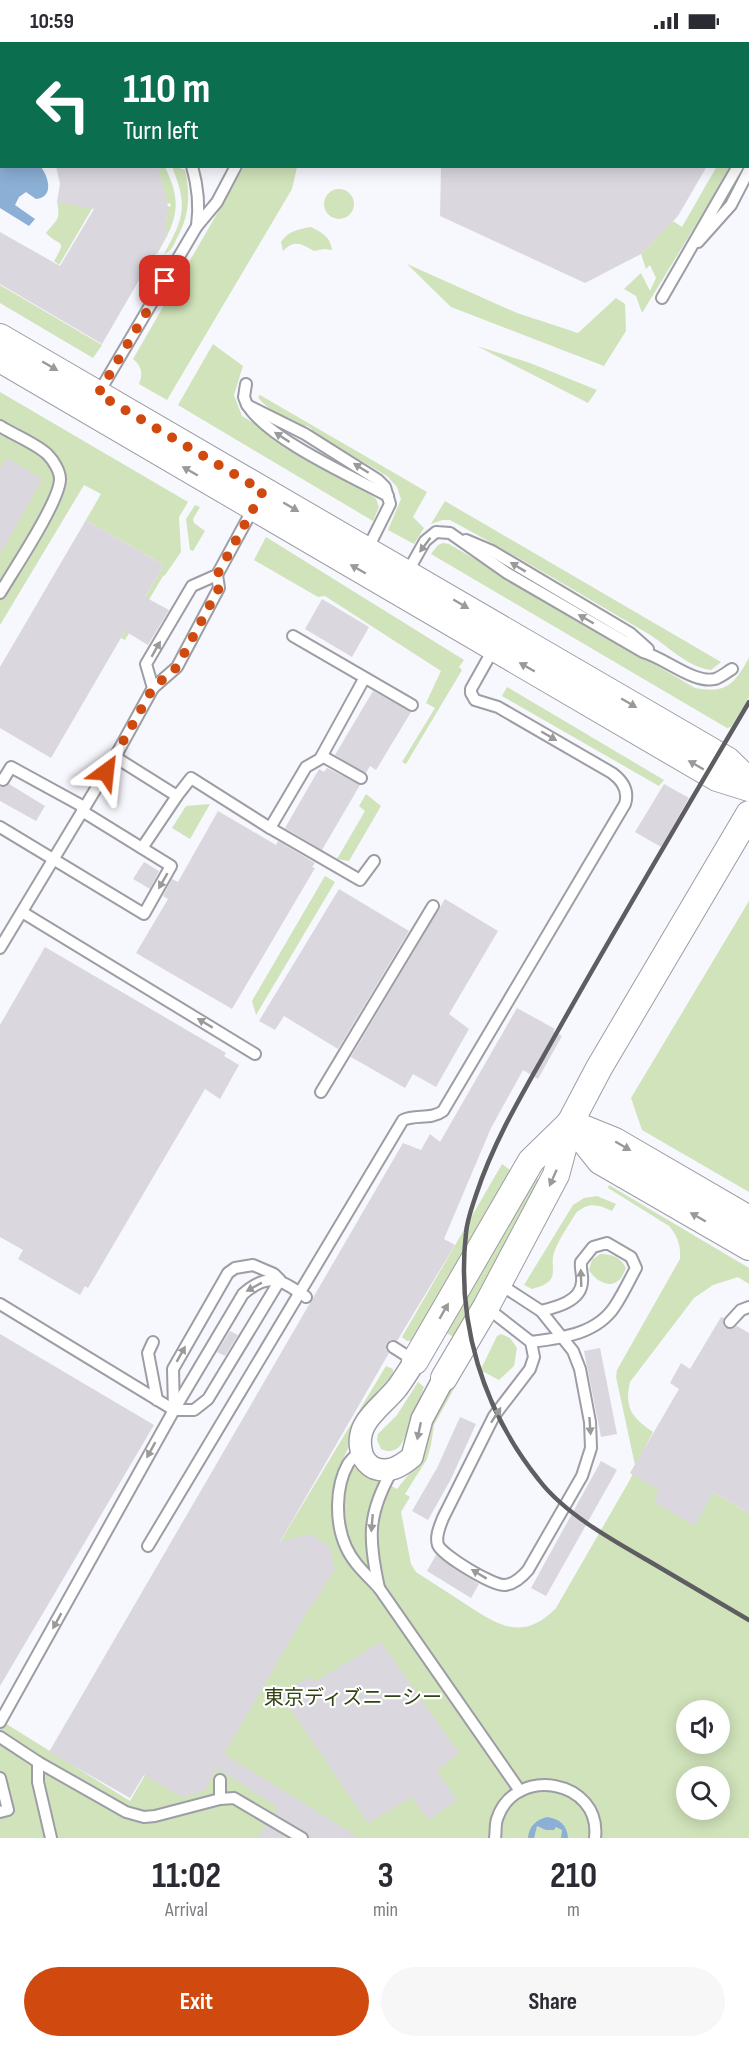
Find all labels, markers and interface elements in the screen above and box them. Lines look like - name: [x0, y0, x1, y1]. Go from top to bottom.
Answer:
- text: 10:59: [30, 8, 74, 35]
- text: 110 m: [123, 64, 210, 115]
- icon: left: [24, 66, 102, 144]
- text: Turn left: [123, 115, 199, 147]
- pin: [139, 255, 190, 306]
- icon: arrive: [148, 264, 181, 297]
- one-way arrow: [42, 361, 59, 371]
- one-way arrow: [274, 432, 290, 443]
- one-way arrow: [352, 463, 369, 474]
- one-way arrow: [182, 465, 198, 476]
- one-way arrow: [283, 502, 300, 512]
- one-way arrow: [419, 537, 431, 553]
- one-way arrow: [510, 561, 526, 572]
- one-way arrow: [350, 564, 366, 575]
- one-way arrow: [453, 599, 470, 609]
- one-way arrow: [578, 614, 595, 624]
- one-way arrow: [150, 640, 160, 657]
- one-way arrow: [519, 662, 535, 673]
- one-way arrow: [621, 697, 637, 708]
- one-way arrow: [541, 731, 557, 742]
- position arrow: [74, 740, 138, 804]
- one-way arrow: [688, 760, 704, 771]
- one-way arrow: [158, 872, 168, 889]
- one-way arrow: [197, 1018, 213, 1029]
- one-way arrow: [615, 1140, 631, 1151]
- one-way arrow: [548, 1170, 558, 1188]
- one-way arrow: [690, 1212, 706, 1223]
- one-way arrow: [576, 1268, 585, 1287]
- one-way arrow: [245, 1282, 262, 1292]
- one-way arrow: [439, 1302, 449, 1319]
- one-way arrow: [176, 1345, 186, 1362]
- one-way arrow: [491, 1407, 502, 1423]
- one-way arrow: [585, 1417, 595, 1436]
- one-way arrow: [414, 1422, 424, 1440]
- one-way arrow: [146, 1442, 156, 1459]
- one-way arrow: [368, 1513, 377, 1532]
- one-way arrow: [470, 1569, 487, 1579]
- one-way arrow: [51, 1613, 62, 1629]
- park label: 東京ディズニーシー: [264, 1686, 442, 1710]
- map controls: [676, 1700, 730, 1820]
- button: sound: [676, 1700, 730, 1754]
- button: search: [676, 1766, 730, 1820]
- text: 11:02: [152, 1855, 221, 1898]
- text: 3: [377, 1855, 394, 1898]
- text: 210: [550, 1855, 597, 1898]
- text: Arrival: [165, 1898, 208, 1922]
- text: min: [373, 1898, 398, 1922]
- text: m: [567, 1898, 580, 1922]
- button: Exit: [24, 1967, 369, 2036]
- button: Share: [381, 1967, 725, 2036]

